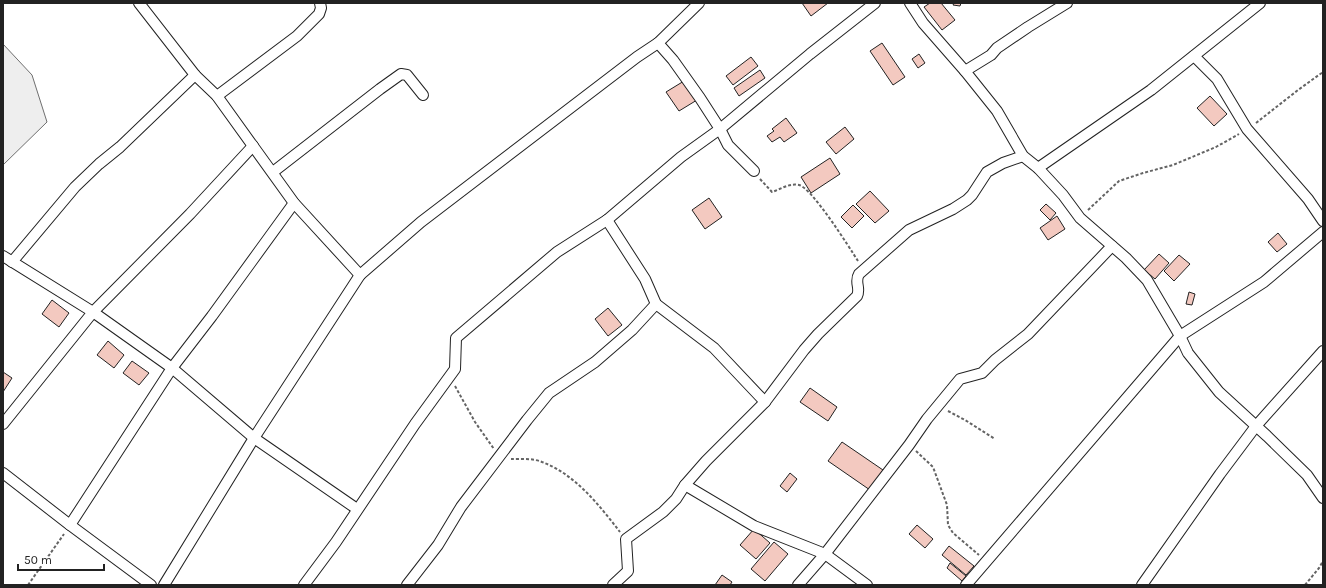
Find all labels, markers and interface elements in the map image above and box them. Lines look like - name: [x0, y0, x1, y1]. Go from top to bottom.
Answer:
- scale bar: [18, 546, 104, 572]
- text: 50 m: [24, 553, 52, 567]

